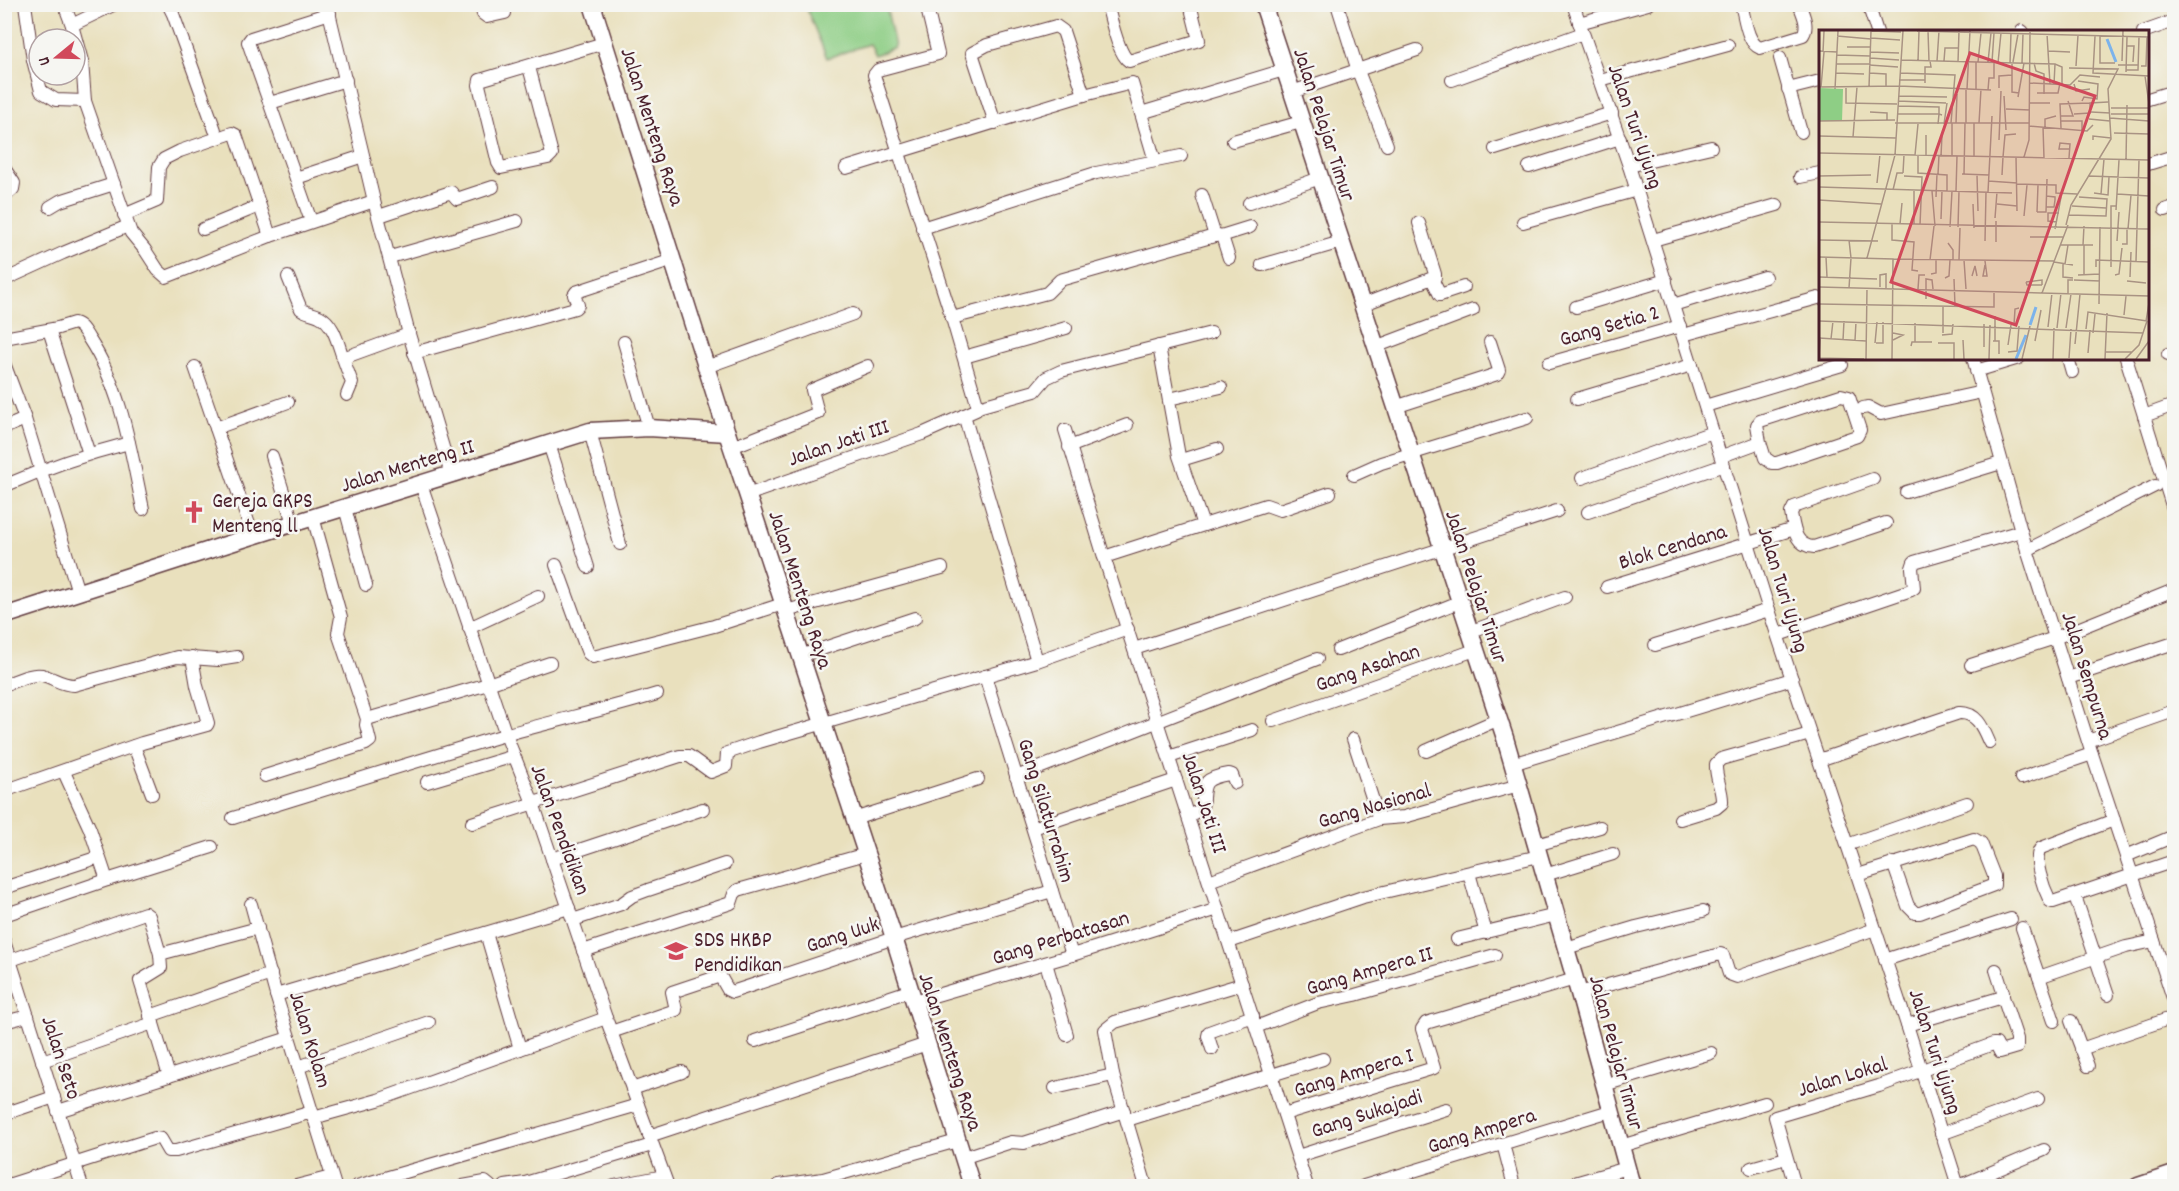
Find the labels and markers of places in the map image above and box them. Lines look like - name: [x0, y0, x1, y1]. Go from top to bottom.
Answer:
- place label: Gereja GKPS Menteng ll: [212, 487, 313, 543]
- church icon: Gereja GKPS Menteng ll: [181, 499, 207, 525]
- place label: SDS HKBP Pendidikan: [694, 926, 782, 982]
- school or university icon: SDS HKBP Pendidikan: [663, 938, 689, 964]

